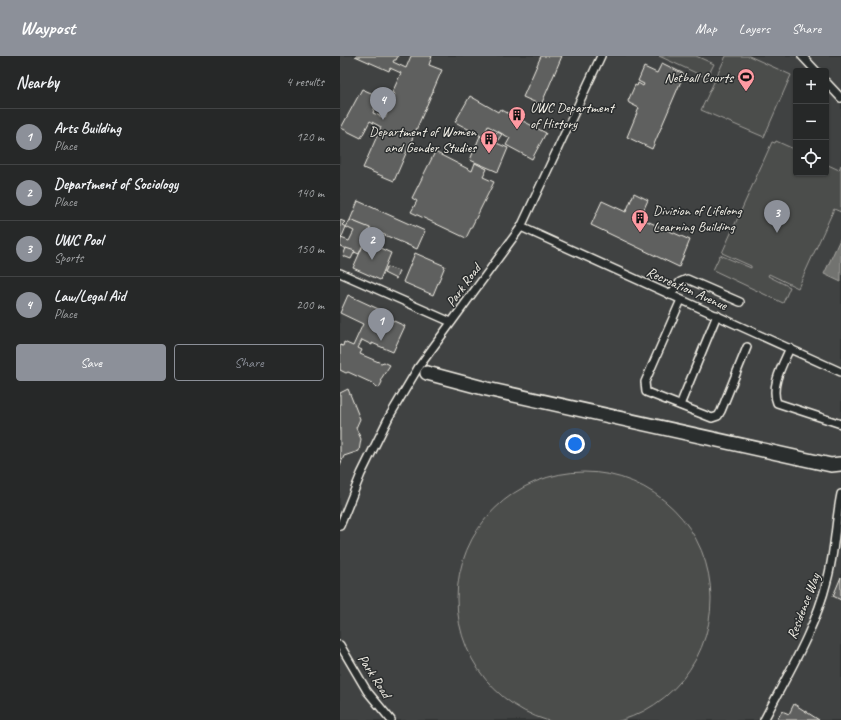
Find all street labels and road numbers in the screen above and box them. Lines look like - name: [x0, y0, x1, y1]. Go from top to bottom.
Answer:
- street label: Park Road: [442, 259, 486, 310]
- street label: Recreation Avenue: [644, 263, 731, 314]
- street label: Residence Way: [783, 570, 824, 641]
- street label: Park Road: [354, 651, 396, 703]

